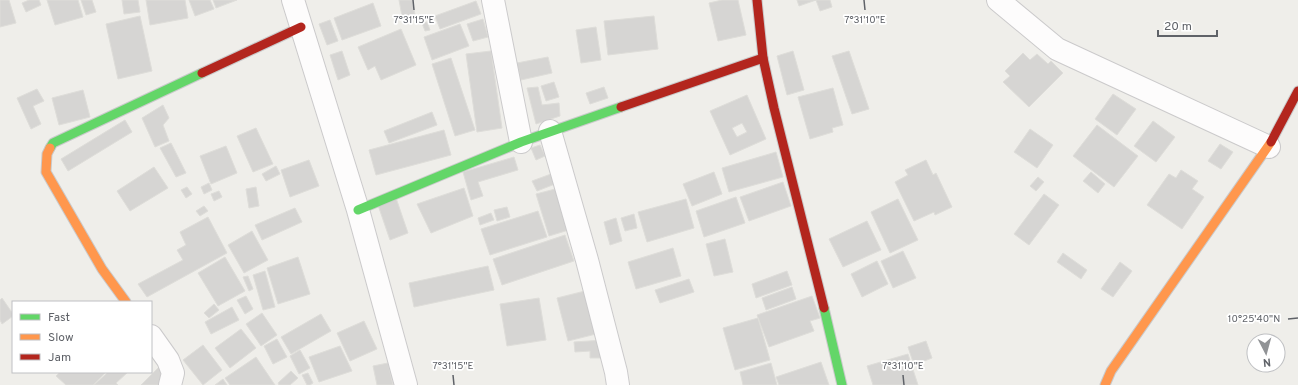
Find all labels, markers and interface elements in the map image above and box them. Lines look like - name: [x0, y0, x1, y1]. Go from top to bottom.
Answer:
- scale bar: [1158, 12, 1217, 38]
- text: 7°31'15"E: [393, 14, 435, 27]
- text: 7°31'10"E: [844, 14, 886, 27]
- text: 20 m: [1164, 19, 1192, 35]
- legend: [12, 301, 152, 373]
- text: Fast: [48, 310, 70, 326]
- text: 10°25'40"N: [1228, 313, 1280, 326]
- text: Slow: [48, 330, 74, 346]
- north arrow: [1246, 333, 1286, 373]
- text: Jam: [48, 350, 71, 366]
- text: N: [1262, 355, 1272, 369]
- text: 7°31'15"E: [432, 360, 474, 373]
- text: 7°31'10"E: [882, 360, 924, 373]

